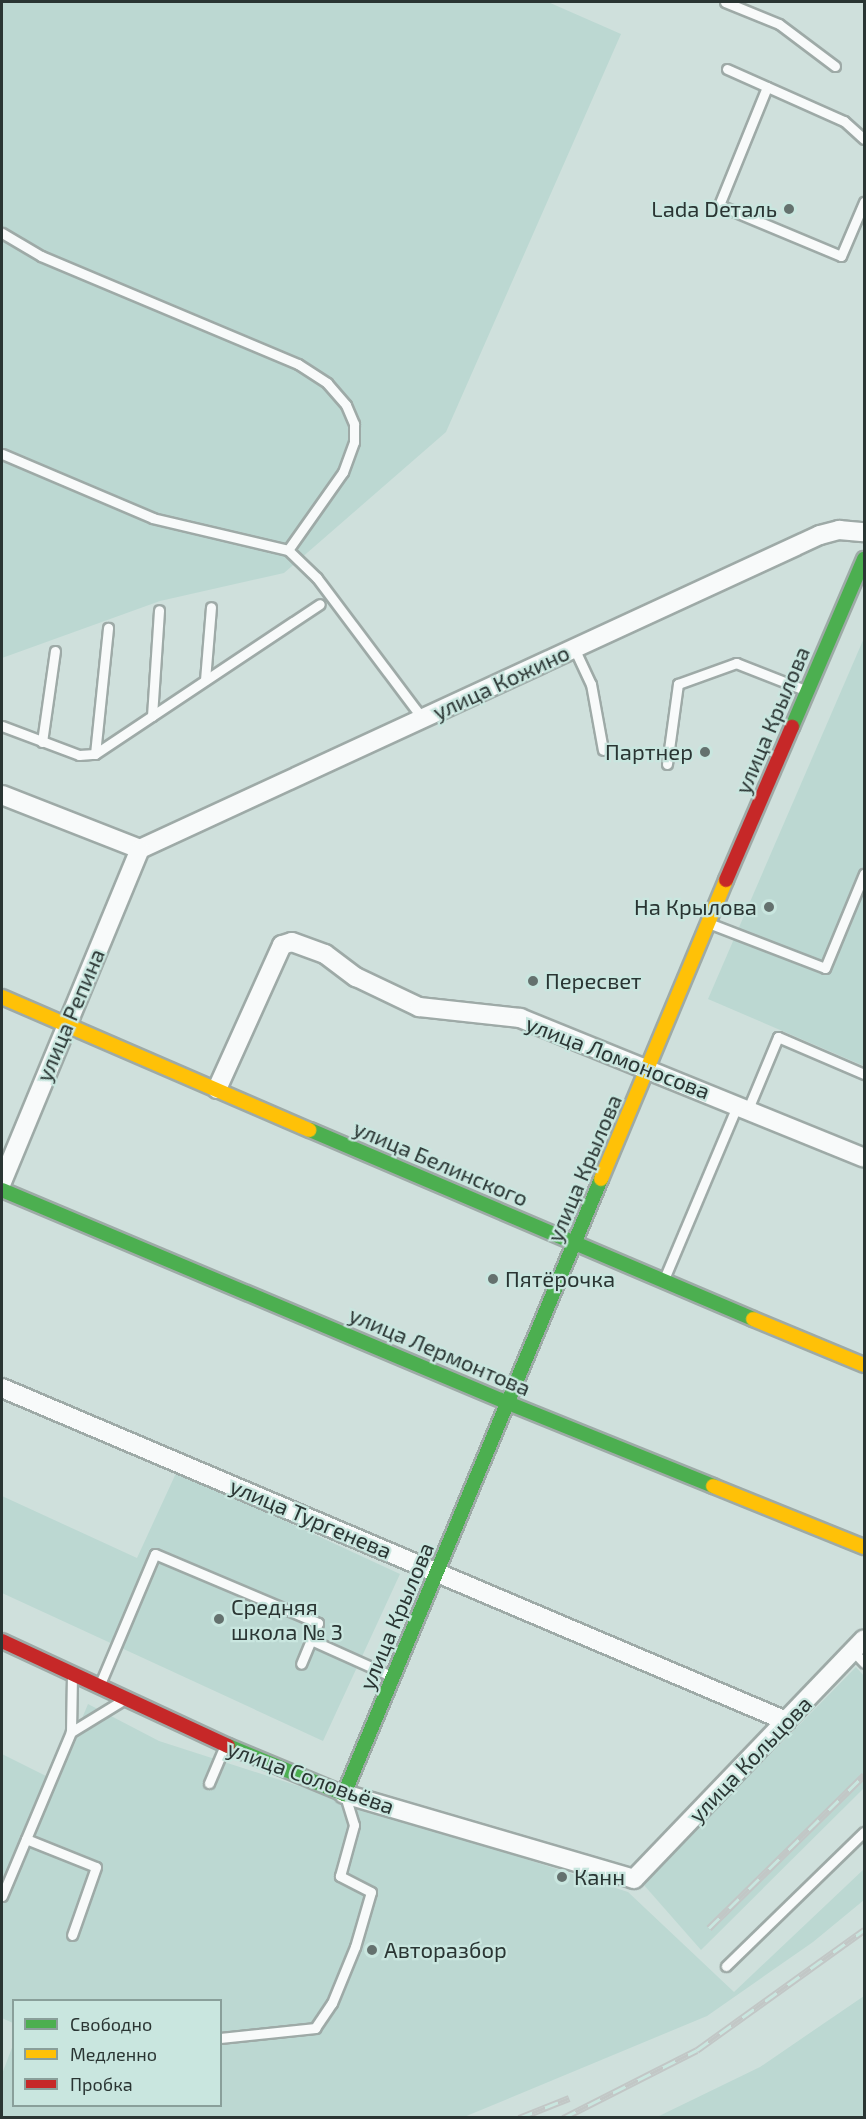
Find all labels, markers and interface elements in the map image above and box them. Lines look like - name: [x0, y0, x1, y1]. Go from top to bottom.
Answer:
- place label: Lada Dеталь: [651, 196, 777, 222]
- marker: Lada Dеталь: [782, 202, 796, 216]
- street label: улица Кожино: [429, 639, 573, 725]
- street label: улица Крылова: [729, 642, 815, 798]
- place label: Партнер: [605, 739, 693, 765]
- marker: Партнер: [698, 745, 712, 759]
- place label: На Крылова: [634, 894, 757, 920]
- marker: На Крылова: [762, 900, 776, 914]
- street label: улица Репина: [30, 945, 110, 1085]
- place label: Пересвет: [545, 968, 642, 994]
- marker: Пересвет: [526, 974, 540, 988]
- street label: улица Ломоносова: [522, 1010, 714, 1104]
- street label: улица Крылова: [541, 1090, 627, 1246]
- street label: улица Белинского: [350, 1114, 532, 1212]
- place label: Пятёрочка: [505, 1266, 615, 1292]
- marker: Пятёрочка: [486, 1272, 500, 1286]
- street label: улица Лермонтова: [345, 1301, 535, 1401]
- street label: улица Тургенева: [226, 1472, 396, 1564]
- street label: улица Крылова: [353, 1538, 439, 1694]
- place label: Средняя школа № 3: [231, 1593, 343, 1645]
- marker: Средняя школа № 3: [212, 1612, 226, 1626]
- street label: улица Кольцова: [683, 1690, 817, 1828]
- street label: улица Соловьёва: [224, 1735, 398, 1819]
- place label: Канн: [574, 1864, 625, 1890]
- marker: Канн: [555, 1870, 569, 1884]
- place label: Авторазбор: [384, 1937, 507, 1963]
- marker: Авторазбор: [365, 1943, 379, 1957]
- legend: [12, 1999, 222, 2107]
- text: Свободно: [70, 2013, 152, 2035]
- text: Медленно: [70, 2043, 157, 2065]
- text: Пробка: [70, 2073, 133, 2095]

